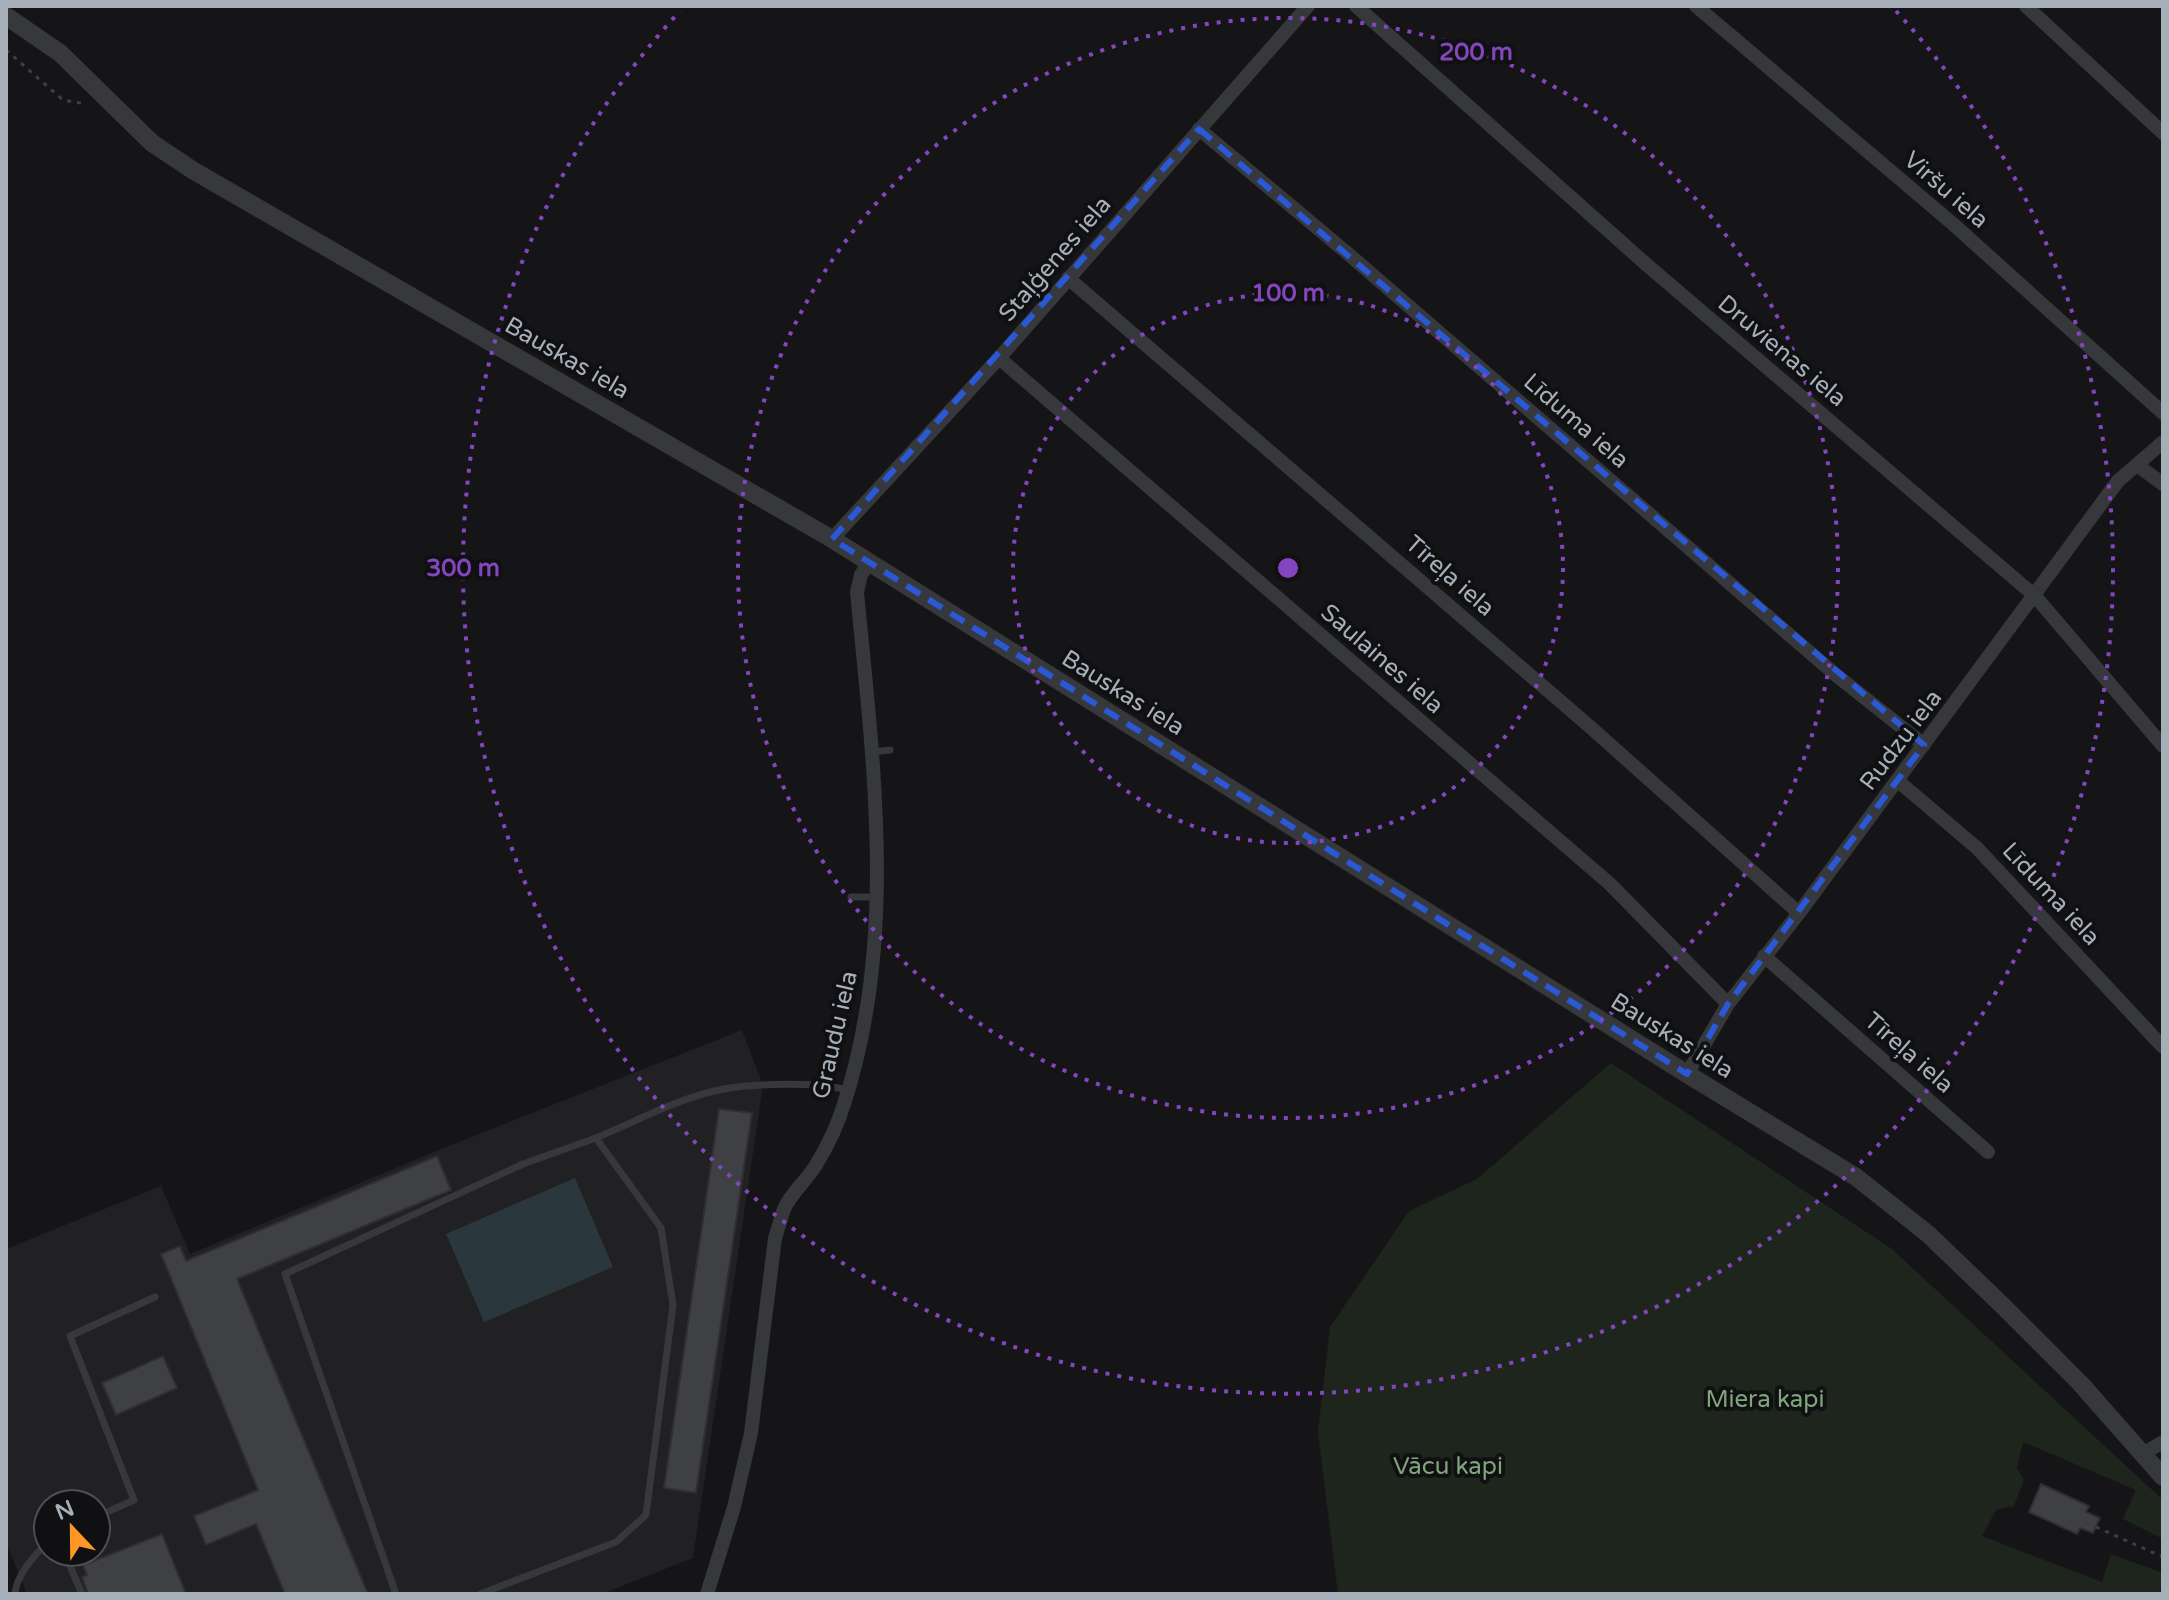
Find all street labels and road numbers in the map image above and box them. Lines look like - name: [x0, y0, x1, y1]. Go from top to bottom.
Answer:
- street label: Viršu iela: [1898, 145, 1994, 235]
- street label: Staļģenes iela: [993, 190, 1117, 328]
- street label: Druvienas iela: [1712, 289, 1852, 413]
- street label: Bauskas iela: [499, 311, 635, 405]
- street label: Līduma iela: [1517, 367, 1635, 475]
- street label: Tīreļa iela: [1400, 529, 1500, 623]
- street label: Saulaines iela: [1315, 598, 1449, 720]
- street label: Bauskas iela: [1056, 644, 1190, 742]
- street label: Rudzu iela: [1854, 684, 1948, 796]
- street label: Līduma iela: [1996, 836, 2106, 952]
- street label: Graudu iela: [806, 968, 864, 1102]
- street label: Bauskas iela: [1605, 987, 1739, 1085]
- street label: Tīreļa iela: [1859, 1006, 1959, 1100]

